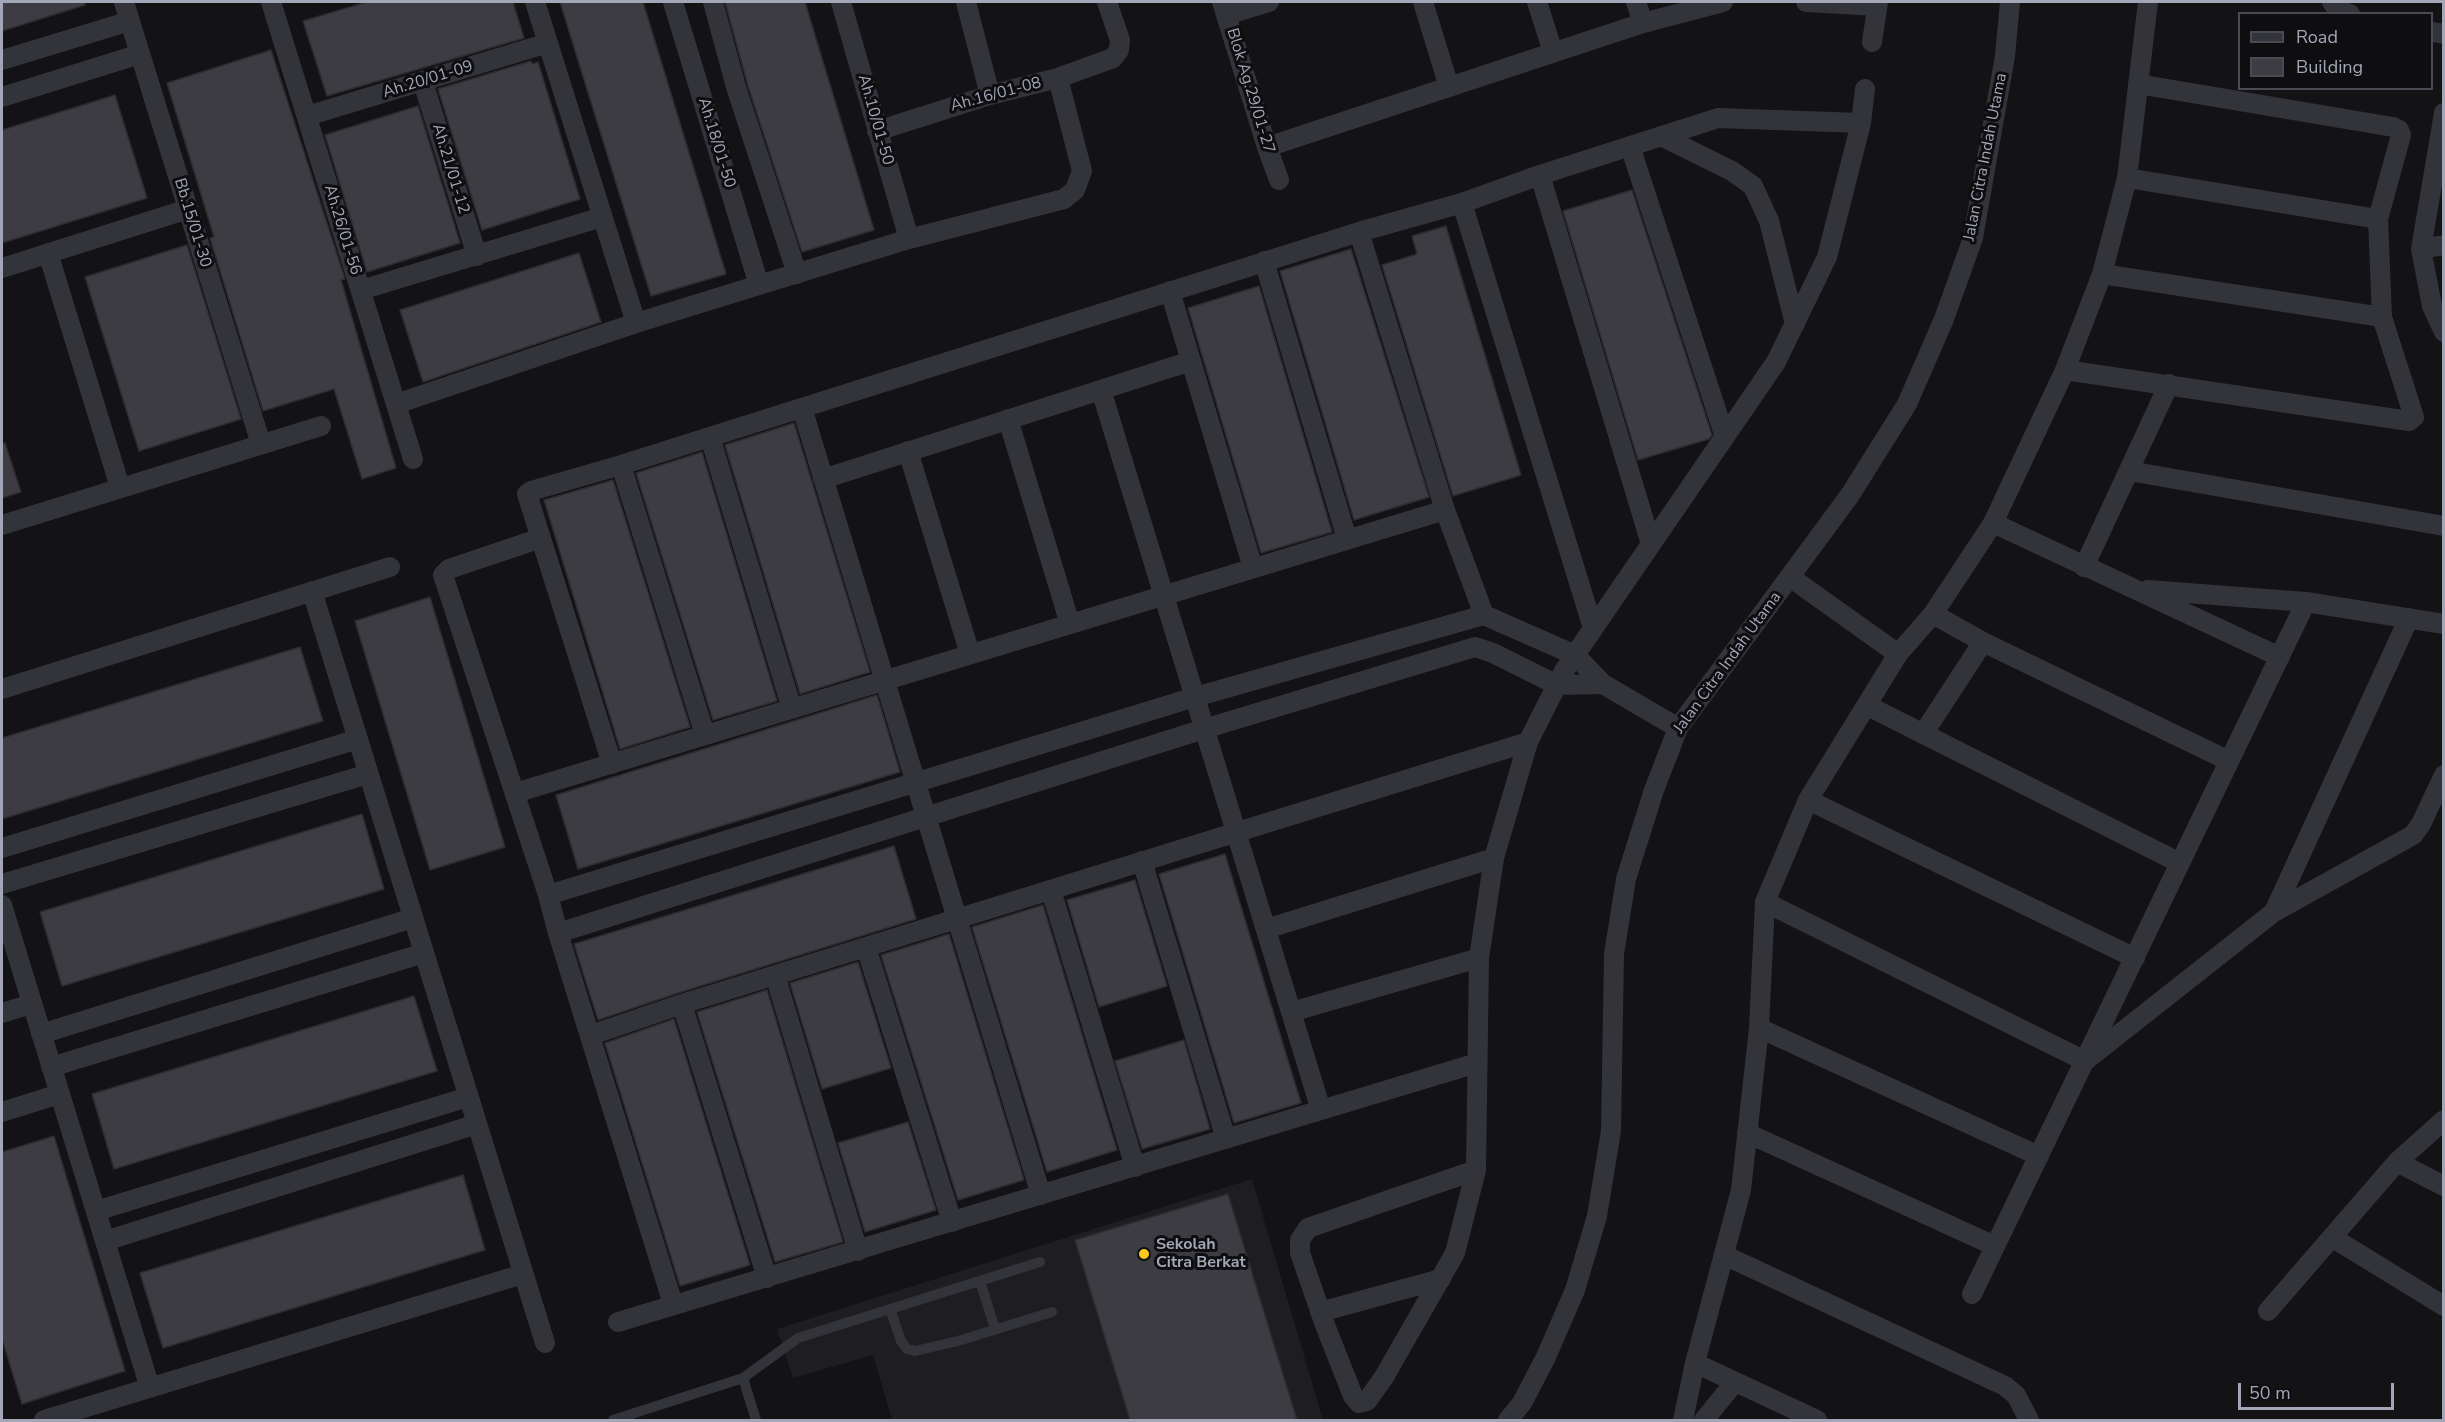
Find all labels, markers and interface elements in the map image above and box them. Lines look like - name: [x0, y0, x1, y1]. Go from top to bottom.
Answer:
- legend: [2238, 12, 2433, 90]
- text: Road: [2296, 25, 2338, 49]
- street label: Blok Ag.29/01-27: [1222, 26, 1278, 156]
- text: Building: [2296, 55, 2363, 79]
- street label: Ah.20/01-09: [381, 57, 475, 103]
- street label: Jalan Citra Indah Utama: [1960, 71, 2012, 243]
- street label: Ah.10/01-50: [853, 73, 897, 167]
- street label: Ah.16/01-08: [948, 74, 1044, 116]
- street label: Ah.18/01-50: [693, 96, 739, 190]
- street label: Ah.21/01-12: [427, 122, 473, 216]
- street label: Bb.15/01-30: [169, 176, 215, 270]
- street label: Ah.26/01-56: [319, 183, 365, 277]
- street label: Jalan Citra Indah Utama: [1670, 588, 1786, 738]
- place label: Sekolah Citra Berkat: [1156, 1235, 1246, 1273]
- marker: Sekolah Citra Berkat: [1137, 1247, 1151, 1261]
- scale bar: [2241, 1371, 2397, 1409]
- text: 50 m: [2249, 1381, 2291, 1405]

